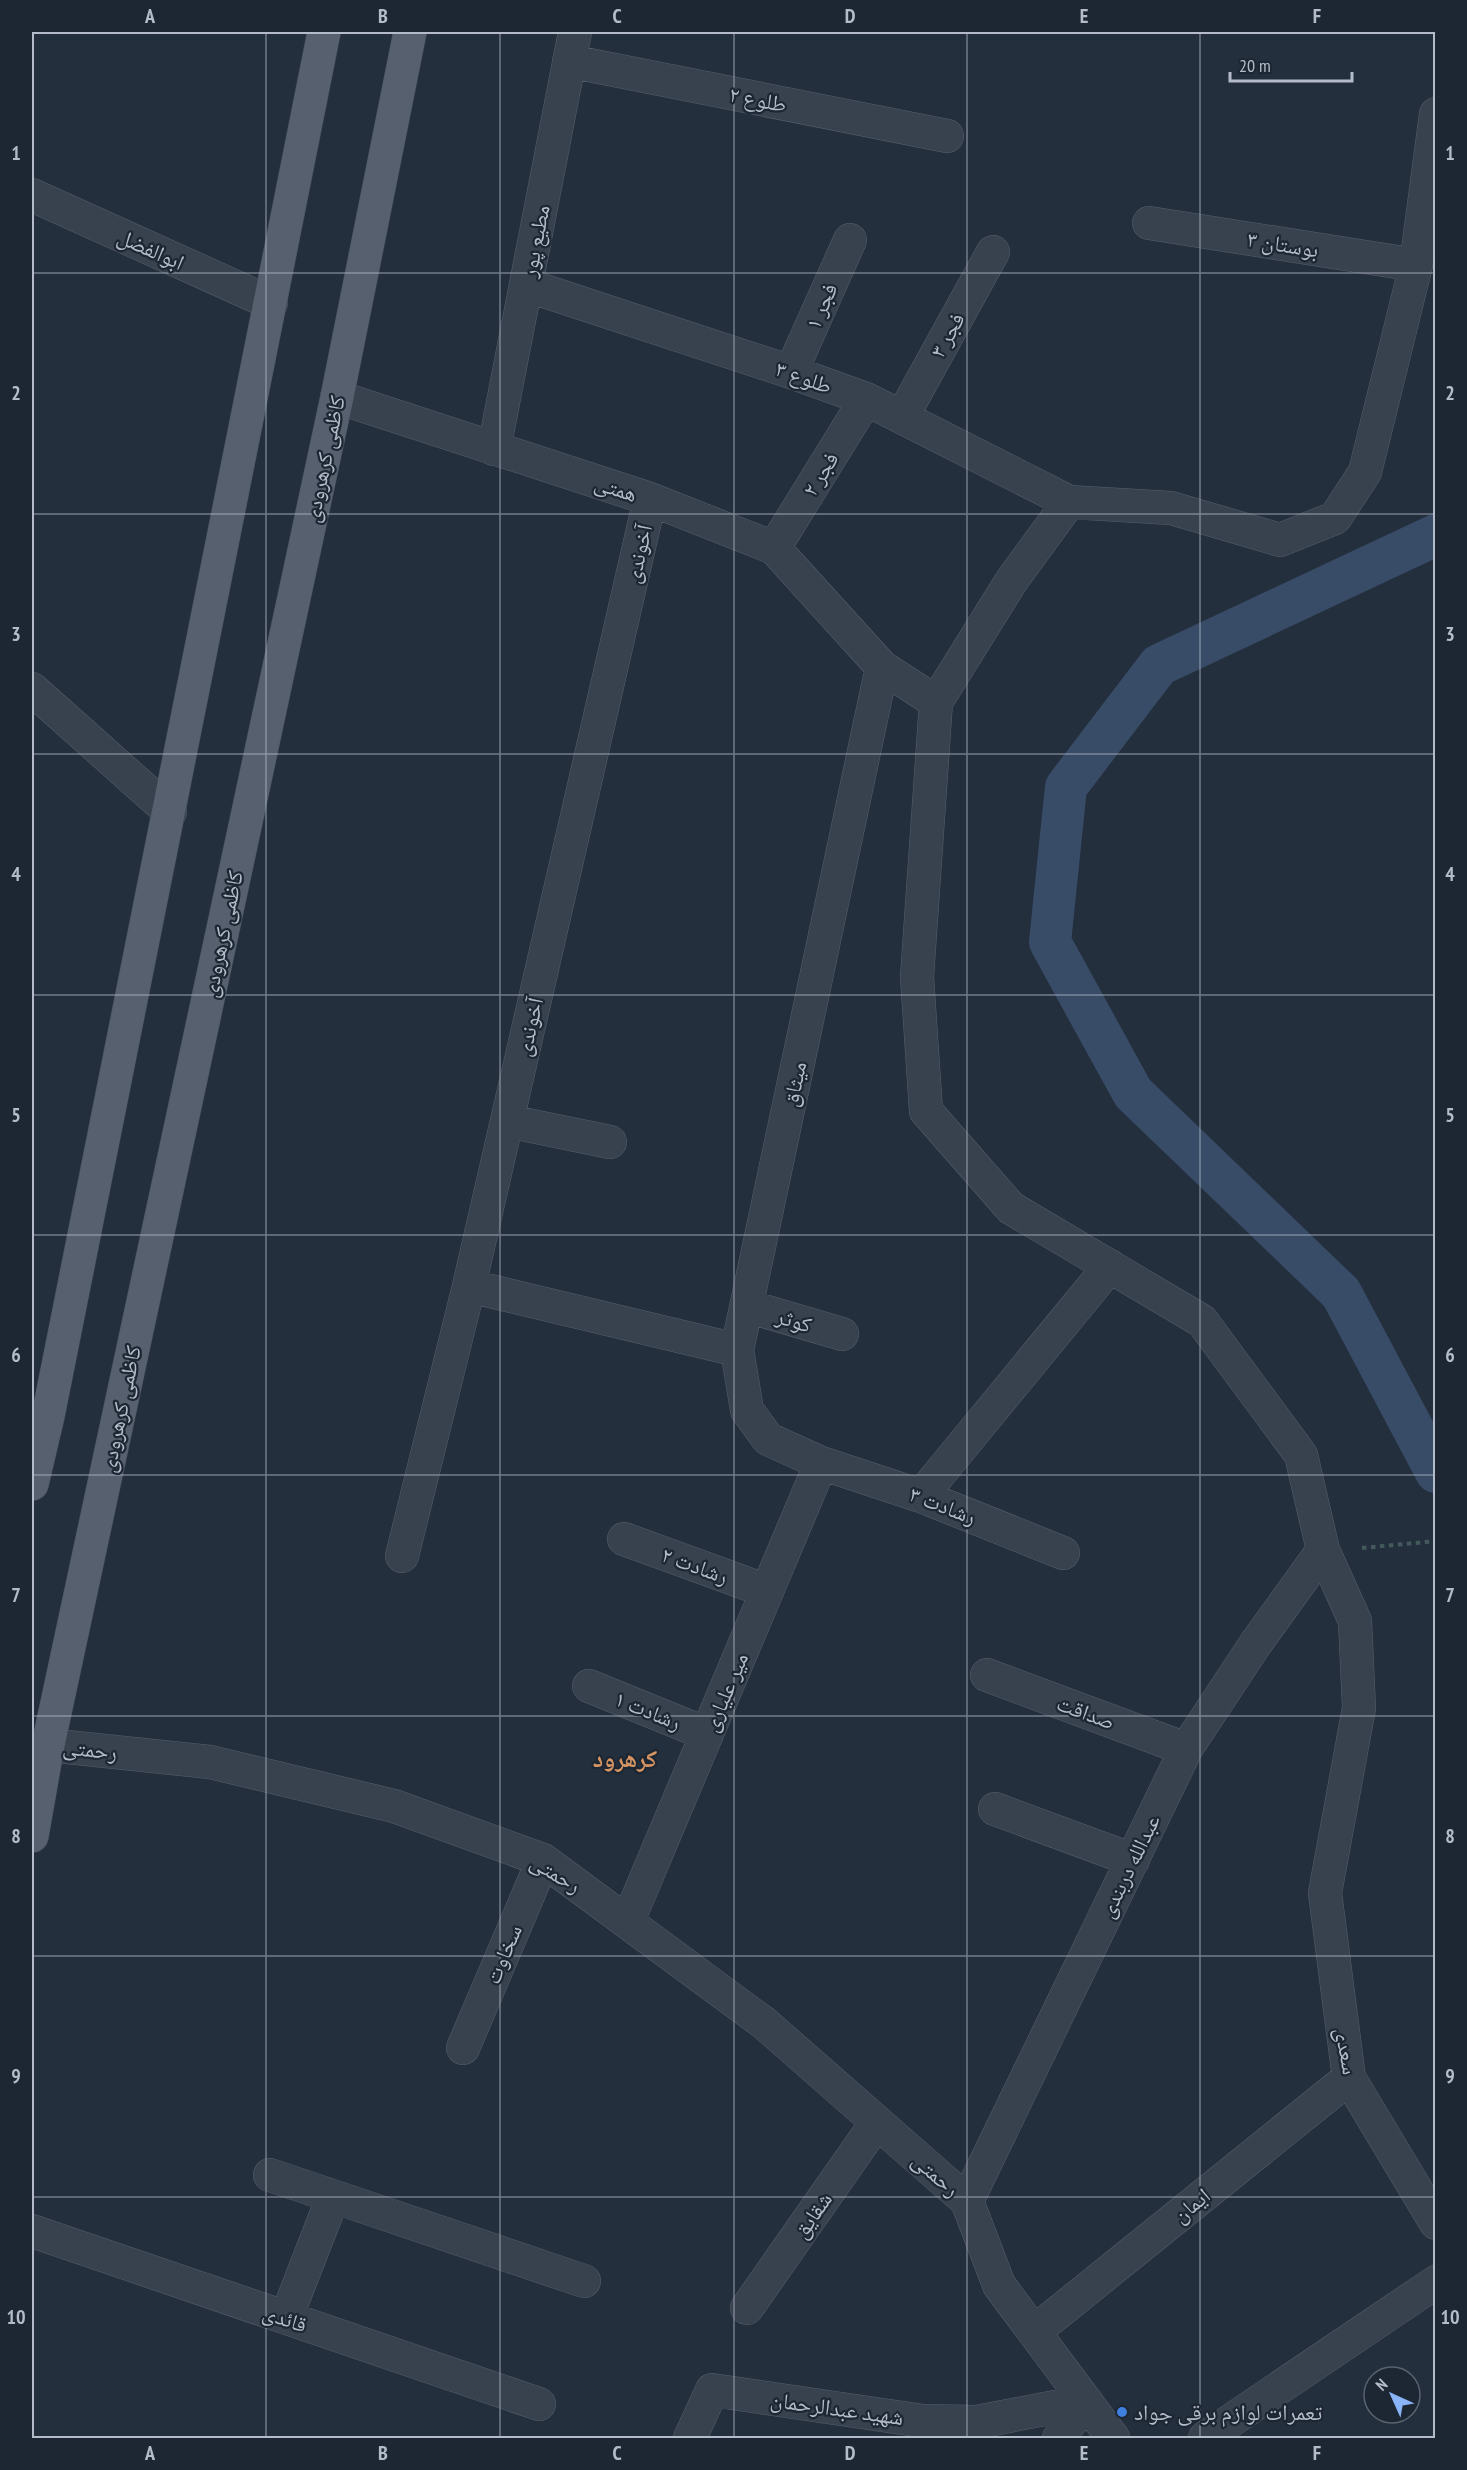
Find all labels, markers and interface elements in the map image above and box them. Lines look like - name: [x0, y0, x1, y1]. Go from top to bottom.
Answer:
- text: A: [144, 3, 156, 29]
- text: B: [378, 3, 388, 29]
- text: C: [612, 3, 622, 29]
- text: D: [845, 3, 856, 29]
- text: E: [1080, 3, 1088, 29]
- text: F: [1313, 3, 1321, 29]
- scale bar: [1230, 45, 1352, 83]
- text: 20 m: [1239, 54, 1271, 77]
- street label: طلوع ۲: [727, 80, 789, 118]
- text: 1: [11, 140, 21, 166]
- text: 1: [1445, 140, 1455, 166]
- street label: مطیع پور: [514, 202, 556, 281]
- street label: ابوالفضل: [113, 222, 189, 276]
- street label: بوستان ۳: [1245, 225, 1321, 263]
- street label: فجر ۱: [799, 279, 843, 333]
- street label: فجر ۳: [923, 308, 971, 362]
- street label: طلوع ۳: [772, 354, 836, 400]
- text: 2: [11, 380, 21, 406]
- text: 2: [1445, 380, 1455, 406]
- street label: کاظمی کرهرودی: [297, 393, 351, 525]
- street label: فجر ۲: [796, 447, 844, 501]
- street label: همتی: [591, 468, 641, 508]
- street label: آخوندی: [618, 521, 658, 586]
- text: 3: [11, 621, 21, 647]
- text: 3: [1445, 621, 1455, 647]
- text: 4: [11, 861, 21, 887]
- text: 4: [1445, 861, 1455, 887]
- street label: کاظمی کرهرودی: [195, 868, 249, 1000]
- street label: آخوندی: [509, 994, 549, 1059]
- street label: میثاق: [776, 1059, 812, 1109]
- text: 5: [11, 1102, 21, 1128]
- text: 5: [1445, 1102, 1455, 1128]
- street label: کوثر: [772, 1301, 815, 1339]
- text: 6: [11, 1342, 21, 1368]
- text: 6: [1445, 1342, 1455, 1368]
- street label: کاظمی کرهرودی: [93, 1343, 147, 1475]
- street label: رشادت ۳: [906, 1480, 980, 1530]
- street label: رشادت ۲: [658, 1540, 732, 1590]
- text: 7: [11, 1582, 21, 1608]
- text: 7: [1445, 1582, 1455, 1608]
- street label: میر علیاری: [696, 1648, 754, 1736]
- street label: رشادت ۱: [611, 1684, 685, 1736]
- street label: صداقت: [1053, 1689, 1119, 1735]
- street label: رحمتی: [61, 1732, 119, 1766]
- district label: کرهرود: [593, 1743, 658, 1774]
- street label: عبدالله دربندی: [1092, 1810, 1166, 1922]
- text: 8: [11, 1823, 21, 1849]
- text: 8: [1445, 1823, 1455, 1849]
- street label: رحمتی: [525, 1847, 587, 1899]
- street label: سخاوت: [478, 1920, 528, 1988]
- street label: سعدی: [1329, 2025, 1365, 2077]
- text: 9: [11, 2063, 21, 2089]
- text: 9: [1445, 2063, 1455, 2089]
- street label: رحمتی: [906, 2146, 966, 2202]
- street label: ایمان: [1167, 2181, 1215, 2229]
- street label: شقایق: [786, 2186, 838, 2244]
- street label: قائدی: [259, 2297, 311, 2339]
- text: 10: [6, 2304, 26, 2330]
- text: 10: [1440, 2304, 1460, 2330]
- north arrow: [1362, 2365, 1422, 2425]
- text: N: [1371, 2374, 1392, 2395]
- street label: شهید عبدالرحمان: [769, 2385, 905, 2431]
- place label: تعمرات لوازم برقی جواد: [1134, 2398, 1323, 2427]
- marker: تعمرات لوازم برقی جواد: [1115, 2405, 1129, 2419]
- text: A: [144, 2440, 156, 2466]
- text: B: [378, 2440, 388, 2466]
- text: C: [612, 2440, 622, 2466]
- text: D: [845, 2440, 856, 2466]
- text: E: [1080, 2440, 1088, 2466]
- text: F: [1313, 2440, 1321, 2466]

